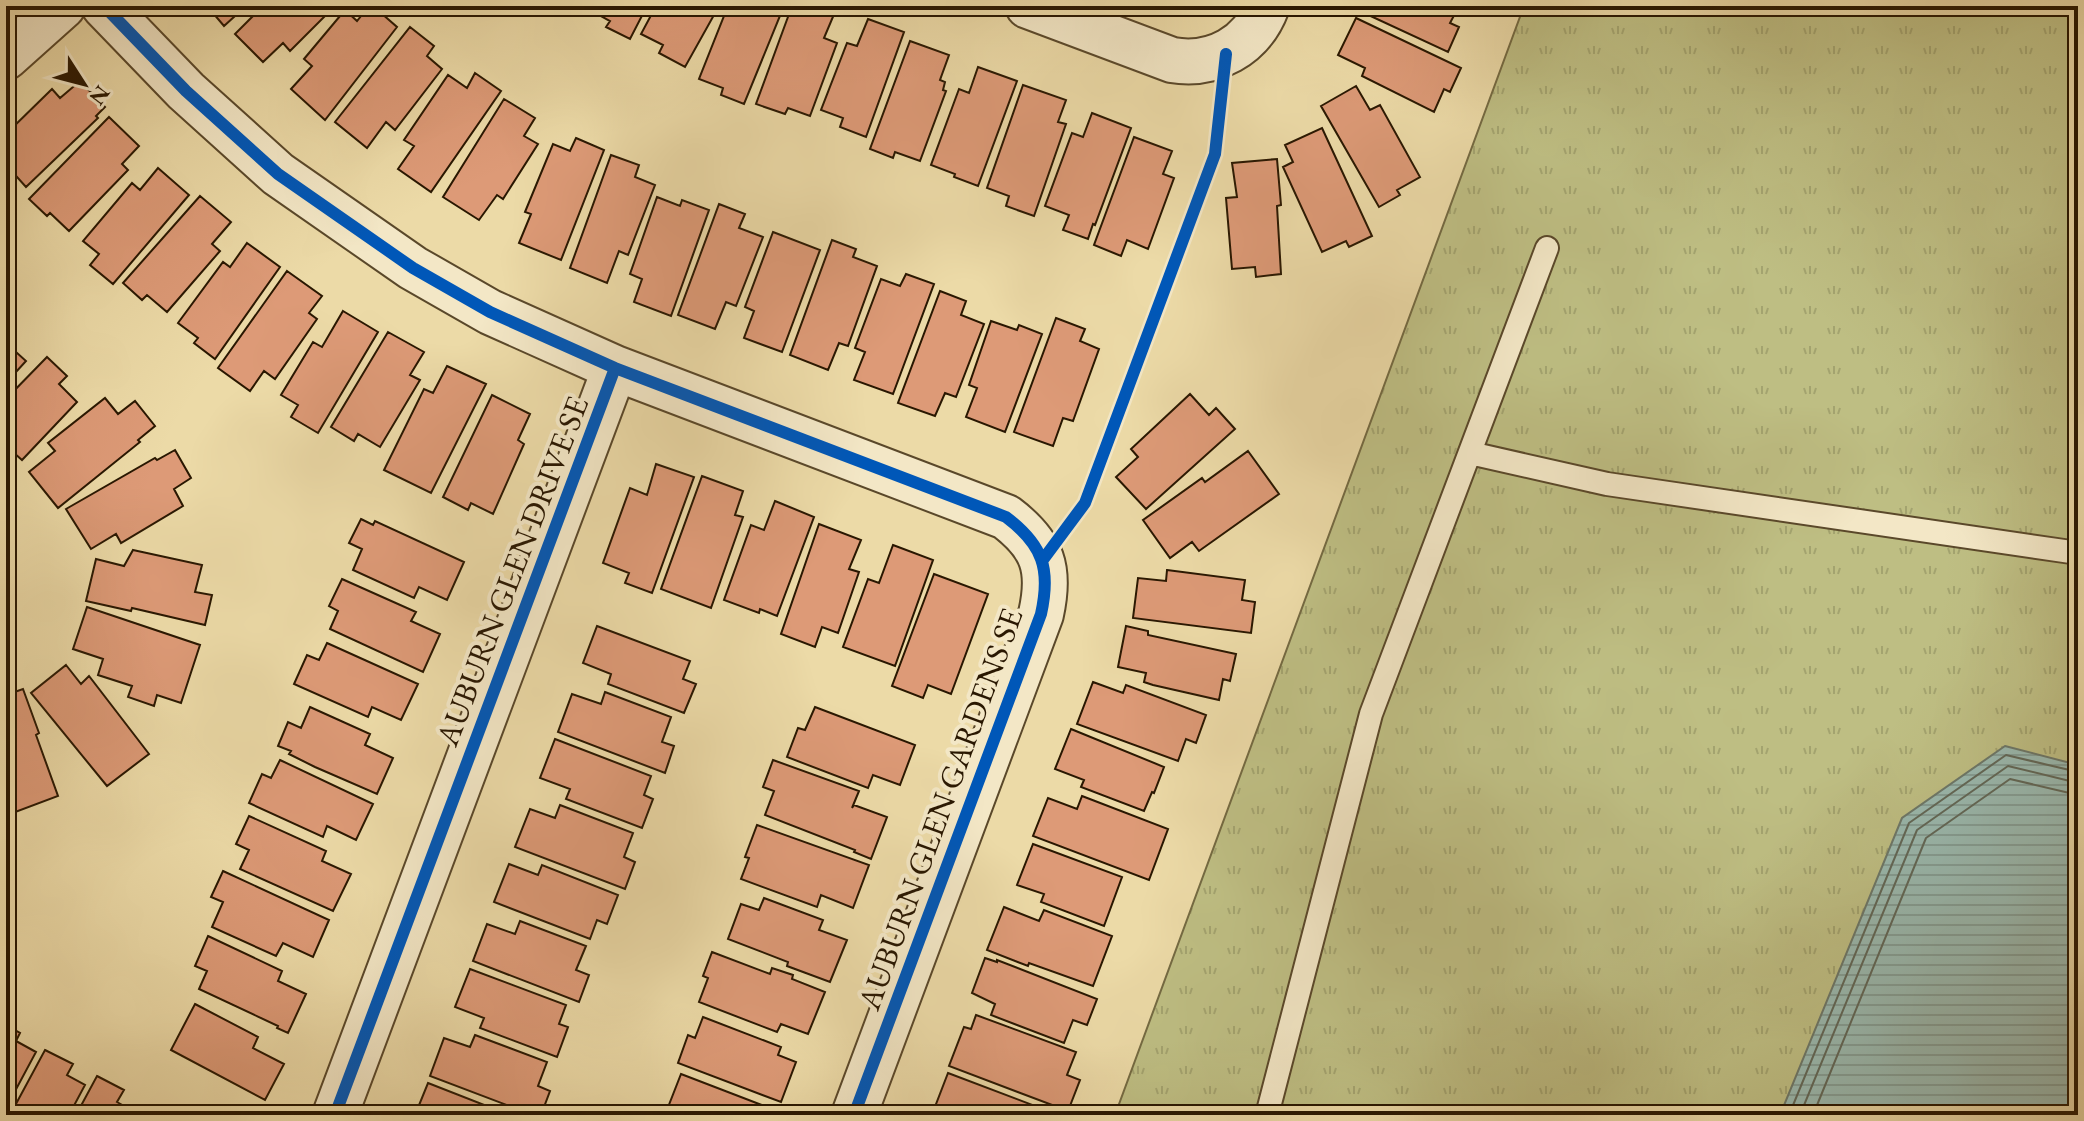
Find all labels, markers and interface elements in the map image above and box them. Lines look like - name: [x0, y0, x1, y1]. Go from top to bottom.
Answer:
- north arrow: [44, 44, 124, 124]
- text: N: [83, 80, 117, 111]
- street label: AUBURN GLEN DRIVE SE: [426, 390, 598, 753]
- street label: AUBURN GLEN GARDENS SE: [847, 602, 1032, 1017]

